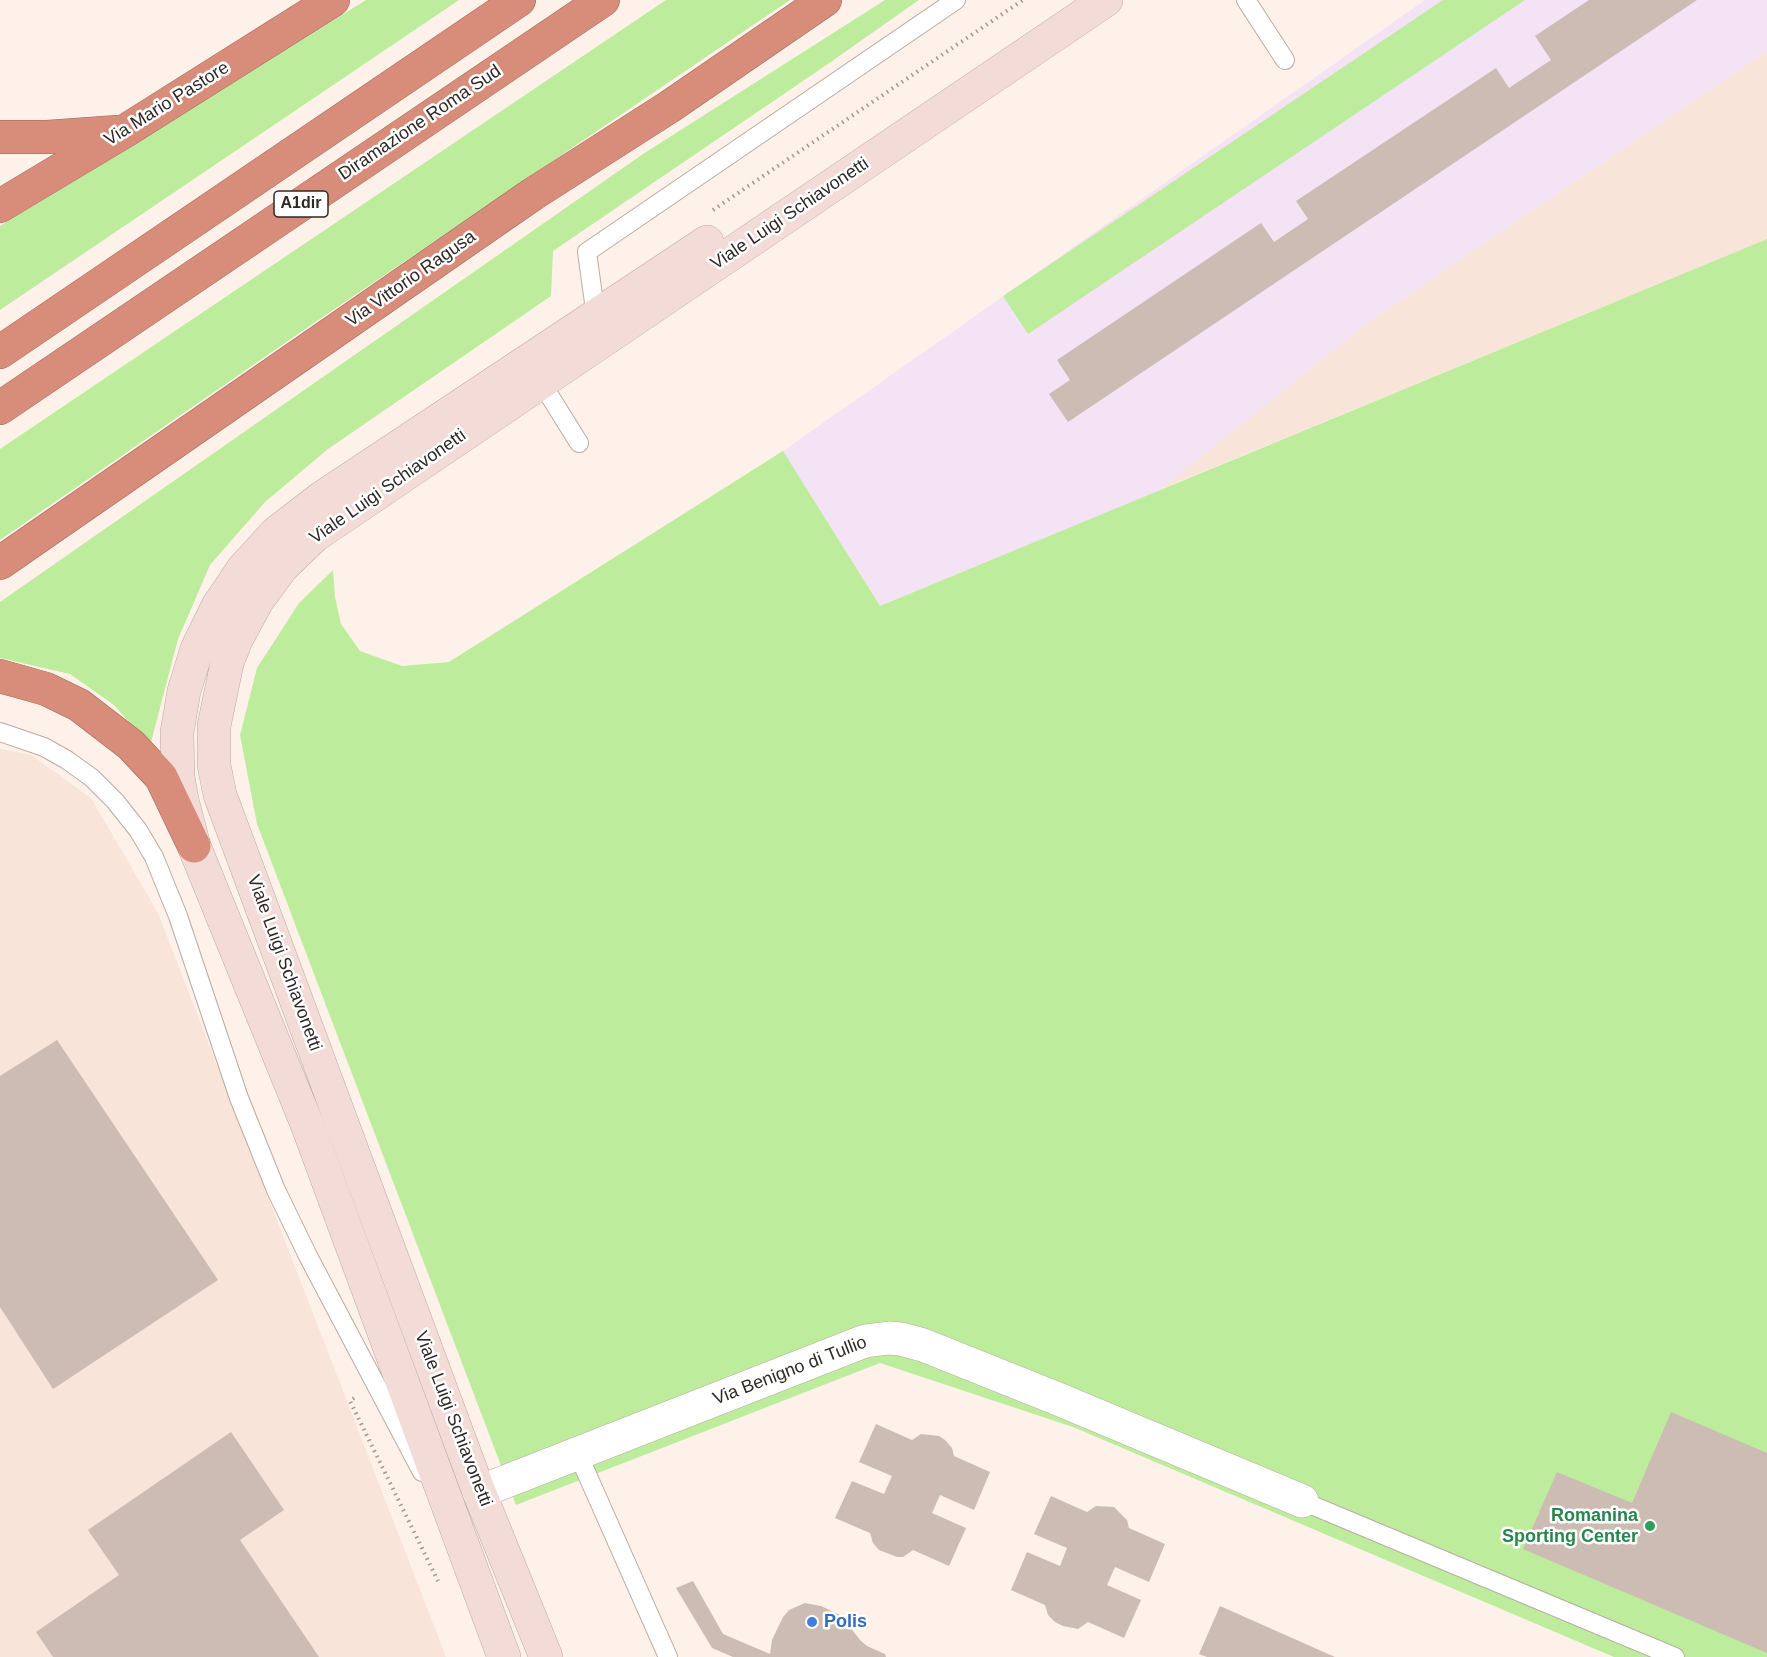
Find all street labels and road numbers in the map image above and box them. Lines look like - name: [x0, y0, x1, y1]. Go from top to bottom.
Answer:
- street label: Via Mario Pastore: [101, 57, 233, 151]
- street label: Diramazione Roma Sud: [335, 61, 505, 185]
- street label: Viale Luigi Schiavonetti: [707, 153, 873, 275]
- road number: A1dir: [274, 191, 328, 217]
- street label: Via Vittorio Ragusa: [342, 226, 480, 332]
- street label: Viale Luigi Schiavonetti: [306, 425, 470, 549]
- street label: Viale Luigi Schiavonetti: [242, 872, 326, 1054]
- street label: Viale Luigi Schiavonetti: [410, 1328, 496, 1510]
- street label: Via Benigno di Tullio: [710, 1332, 870, 1410]

